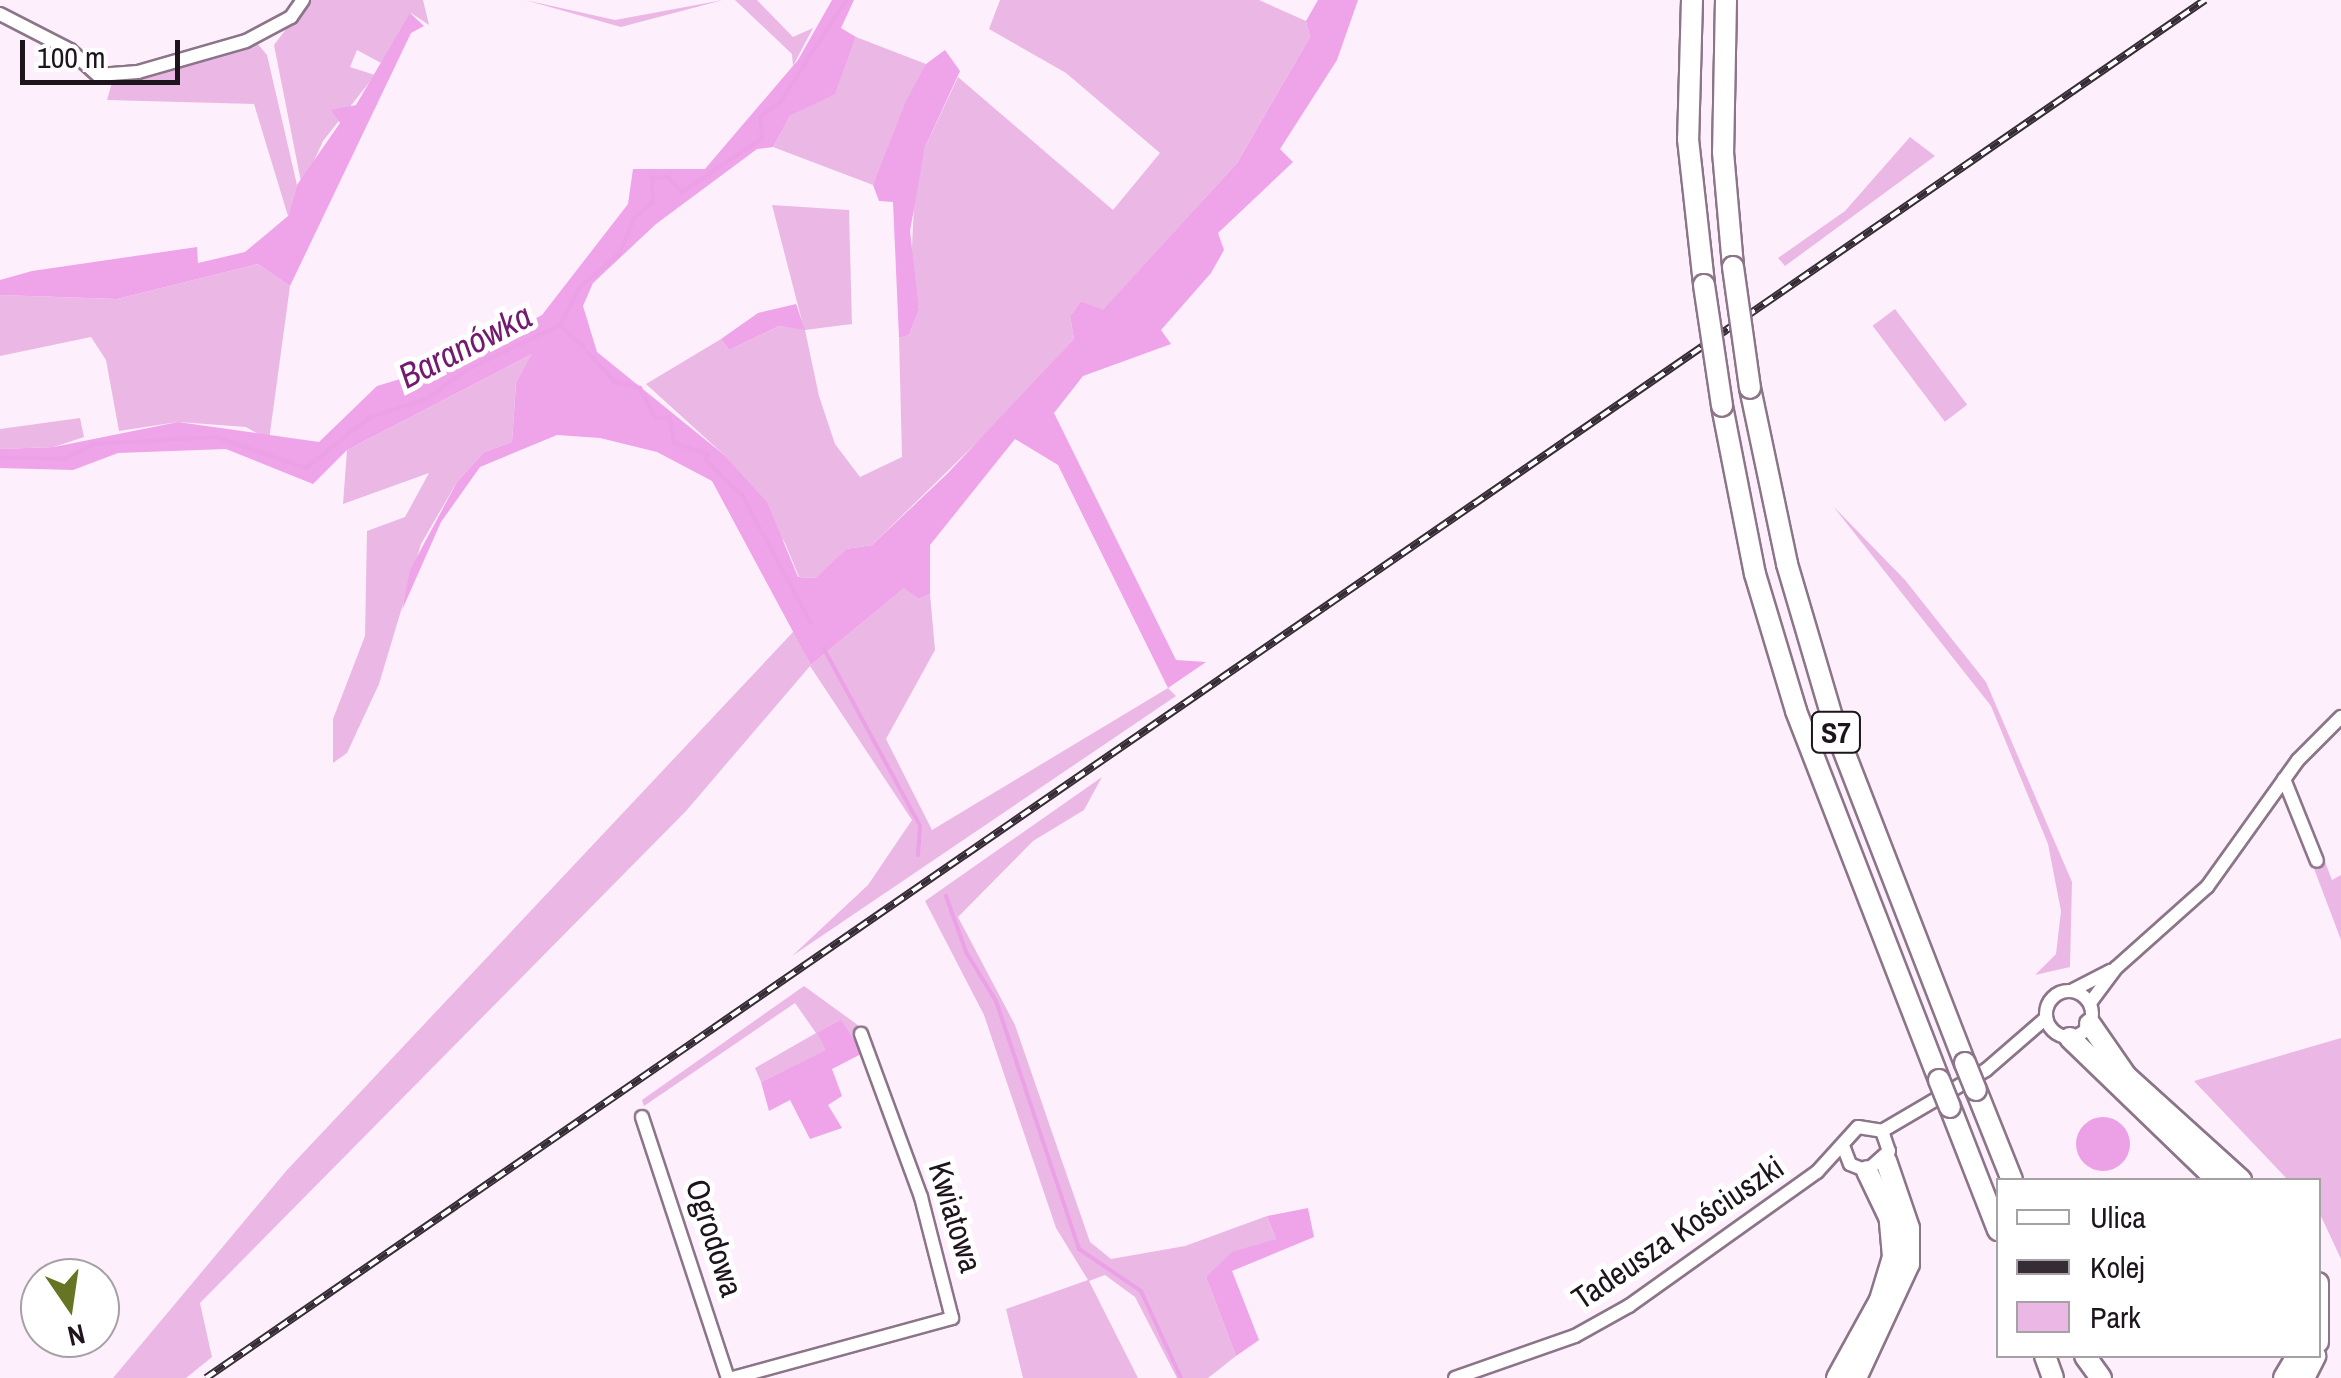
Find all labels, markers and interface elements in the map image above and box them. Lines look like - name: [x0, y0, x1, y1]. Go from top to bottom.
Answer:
- scale bar: [25, 20, 185, 82]
- text: 100 m: [37, 37, 105, 77]
- water label: Baranówka: [392, 295, 538, 397]
- road number: S7: [1808, 707, 1864, 757]
- street label: Tadeusza Kościuszki: [1565, 1148, 1791, 1318]
- street label: Kwiatowa: [920, 1157, 990, 1277]
- street label: Ogrodowa: [677, 1175, 751, 1301]
- legend: [1996, 1178, 2321, 1358]
- text: Ulica: [2090, 1197, 2146, 1237]
- text: Kolej: [2090, 1247, 2145, 1287]
- north arrow: [20, 1258, 120, 1358]
- text: Park: [2090, 1297, 2141, 1337]
- text: N: [64, 1315, 89, 1356]

